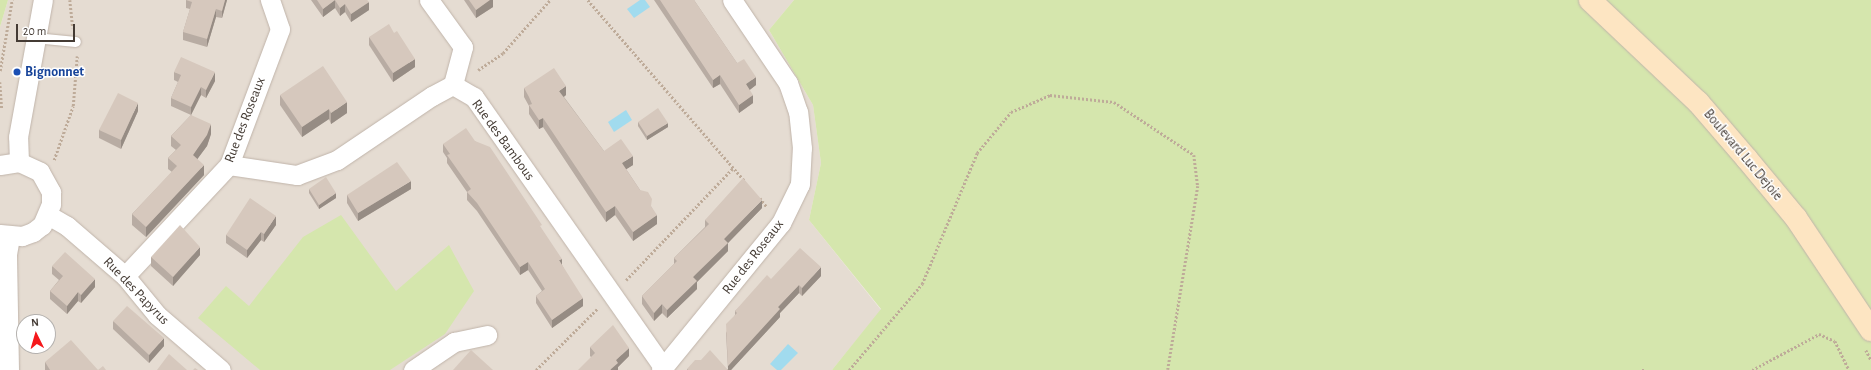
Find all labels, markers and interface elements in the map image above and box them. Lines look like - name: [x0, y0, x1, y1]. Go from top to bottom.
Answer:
- scale bar: [18, 16, 77, 42]
- text: 20 m: [23, 25, 46, 37]
- place label: Bignonnet: [25, 64, 84, 80]
- marker: Bignonnet: [12, 67, 22, 77]
- street label: Rue des Roseaux: [221, 75, 269, 165]
- street label: Rue des Bambous: [468, 96, 538, 184]
- street label: Boulevard Luc Dejoie: [1700, 106, 1786, 204]
- street label: Rue des Roseaux: [719, 216, 787, 298]
- street label: Rue des Papyrus: [99, 254, 173, 328]
- north arrow: [16, 314, 56, 354]
- text: N: [31, 317, 39, 328]

